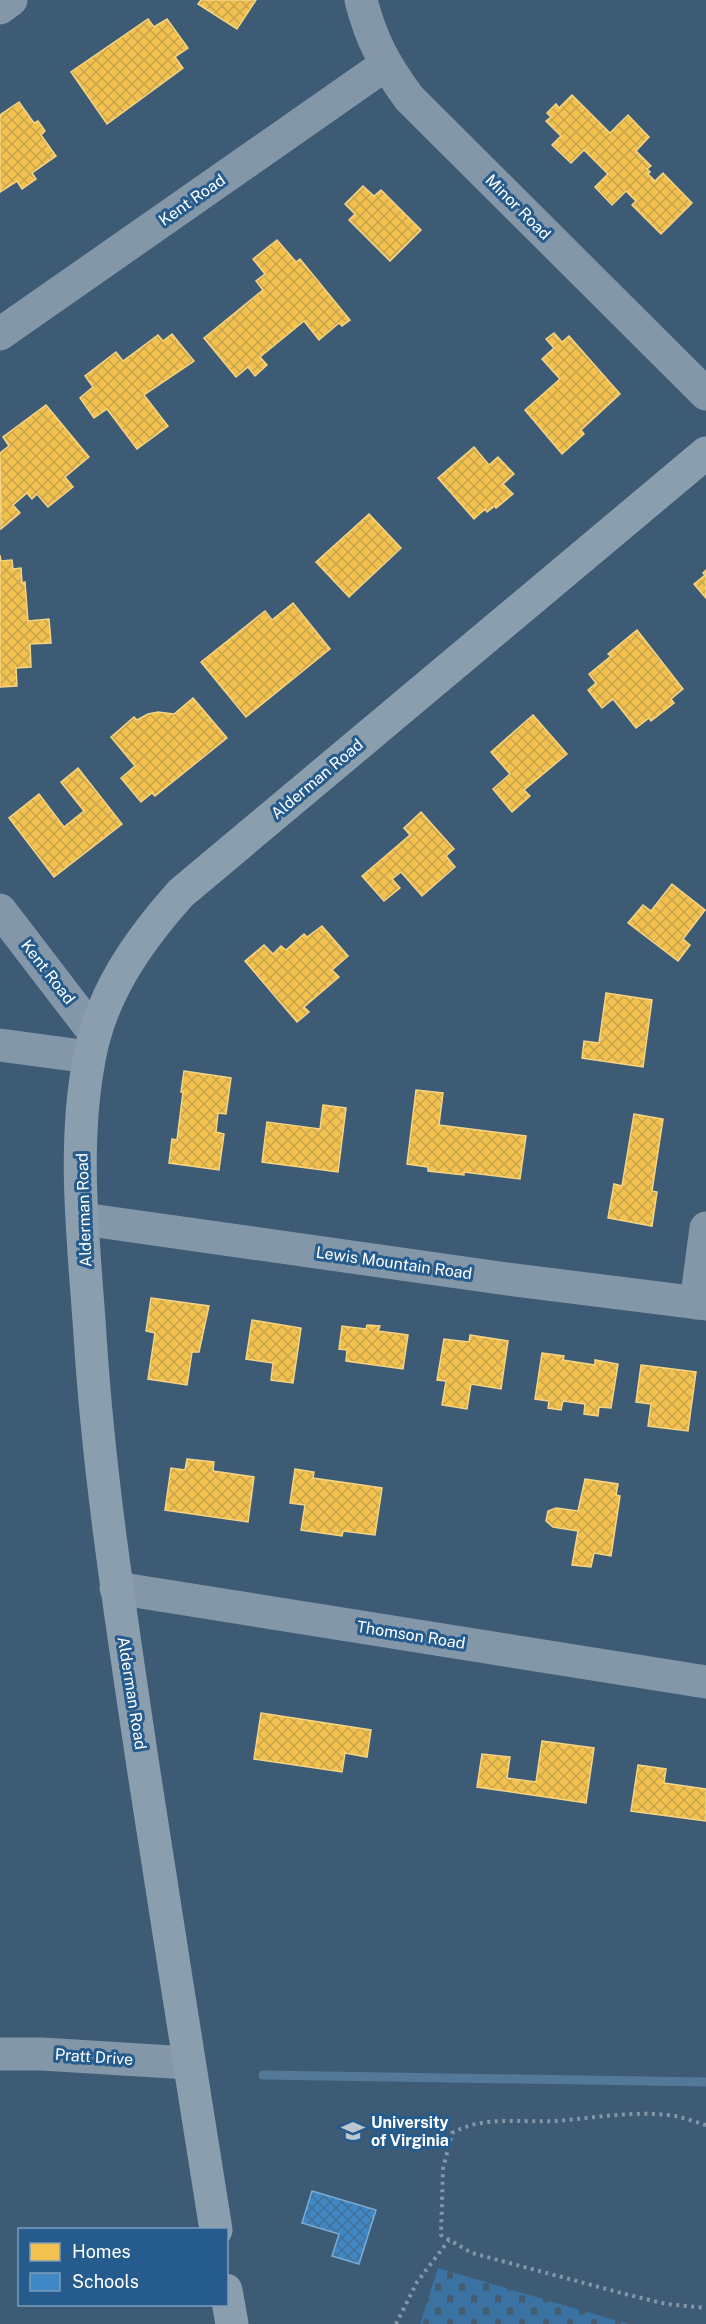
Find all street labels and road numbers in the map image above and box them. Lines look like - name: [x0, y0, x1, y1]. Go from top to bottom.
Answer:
- street label: Kent Road: [155, 170, 229, 230]
- street label: Minor Road: [481, 170, 555, 244]
- street label: Alderman Road: [267, 735, 367, 823]
- street label: Kent Road: [17, 936, 79, 1008]
- street label: Alderman Road: [73, 1153, 95, 1267]
- street label: Lewis Mountain Road: [315, 1243, 473, 1283]
- street label: Thomson Road: [355, 1617, 467, 1653]
- street label: Alderman Road: [114, 1635, 150, 1751]
- street label: Pratt Drive: [54, 2045, 134, 2069]

